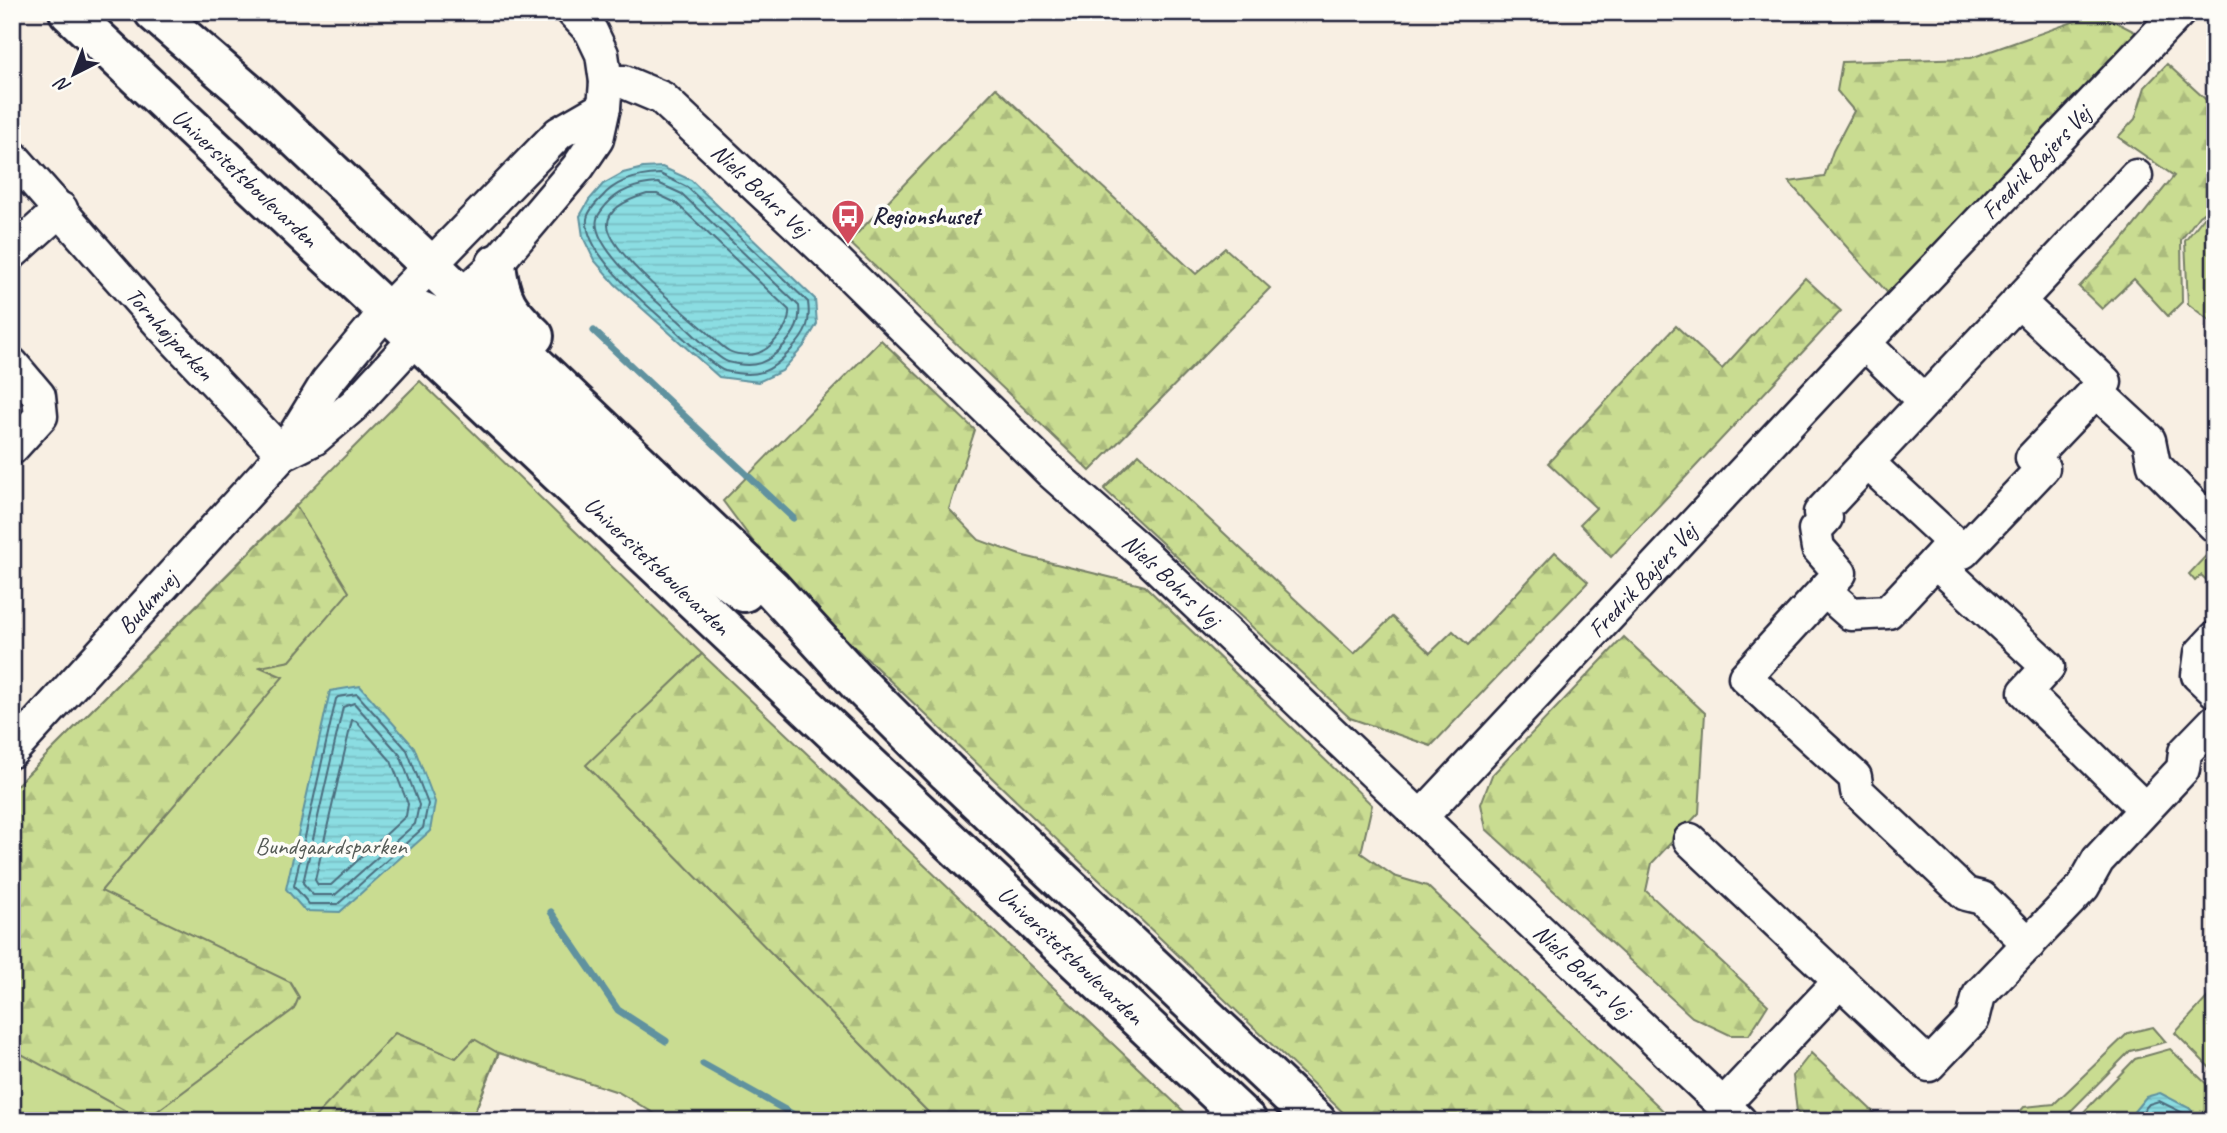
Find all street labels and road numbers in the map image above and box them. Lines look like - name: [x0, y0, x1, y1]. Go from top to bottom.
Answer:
- street label: Fredrik Bajers Vej: [1975, 97, 2099, 226]
- street label: Universitetsboulevarden: [166, 102, 325, 255]
- street label: Niels Bohrs Vej: [705, 137, 818, 246]
- street label: Tornhøjparken: [120, 281, 221, 387]
- street label: Universitetsboulevarden: [578, 490, 738, 643]
- street label: Fredrik Bajers Vej: [1582, 515, 1705, 644]
- street label: Niels Bohrs Vej: [1116, 527, 1229, 636]
- street label: Budumvej: [111, 562, 186, 640]
- street label: Universitetsboulevarden: [991, 879, 1151, 1032]
- street label: Niels Bohrs Vej: [1527, 918, 1640, 1027]

